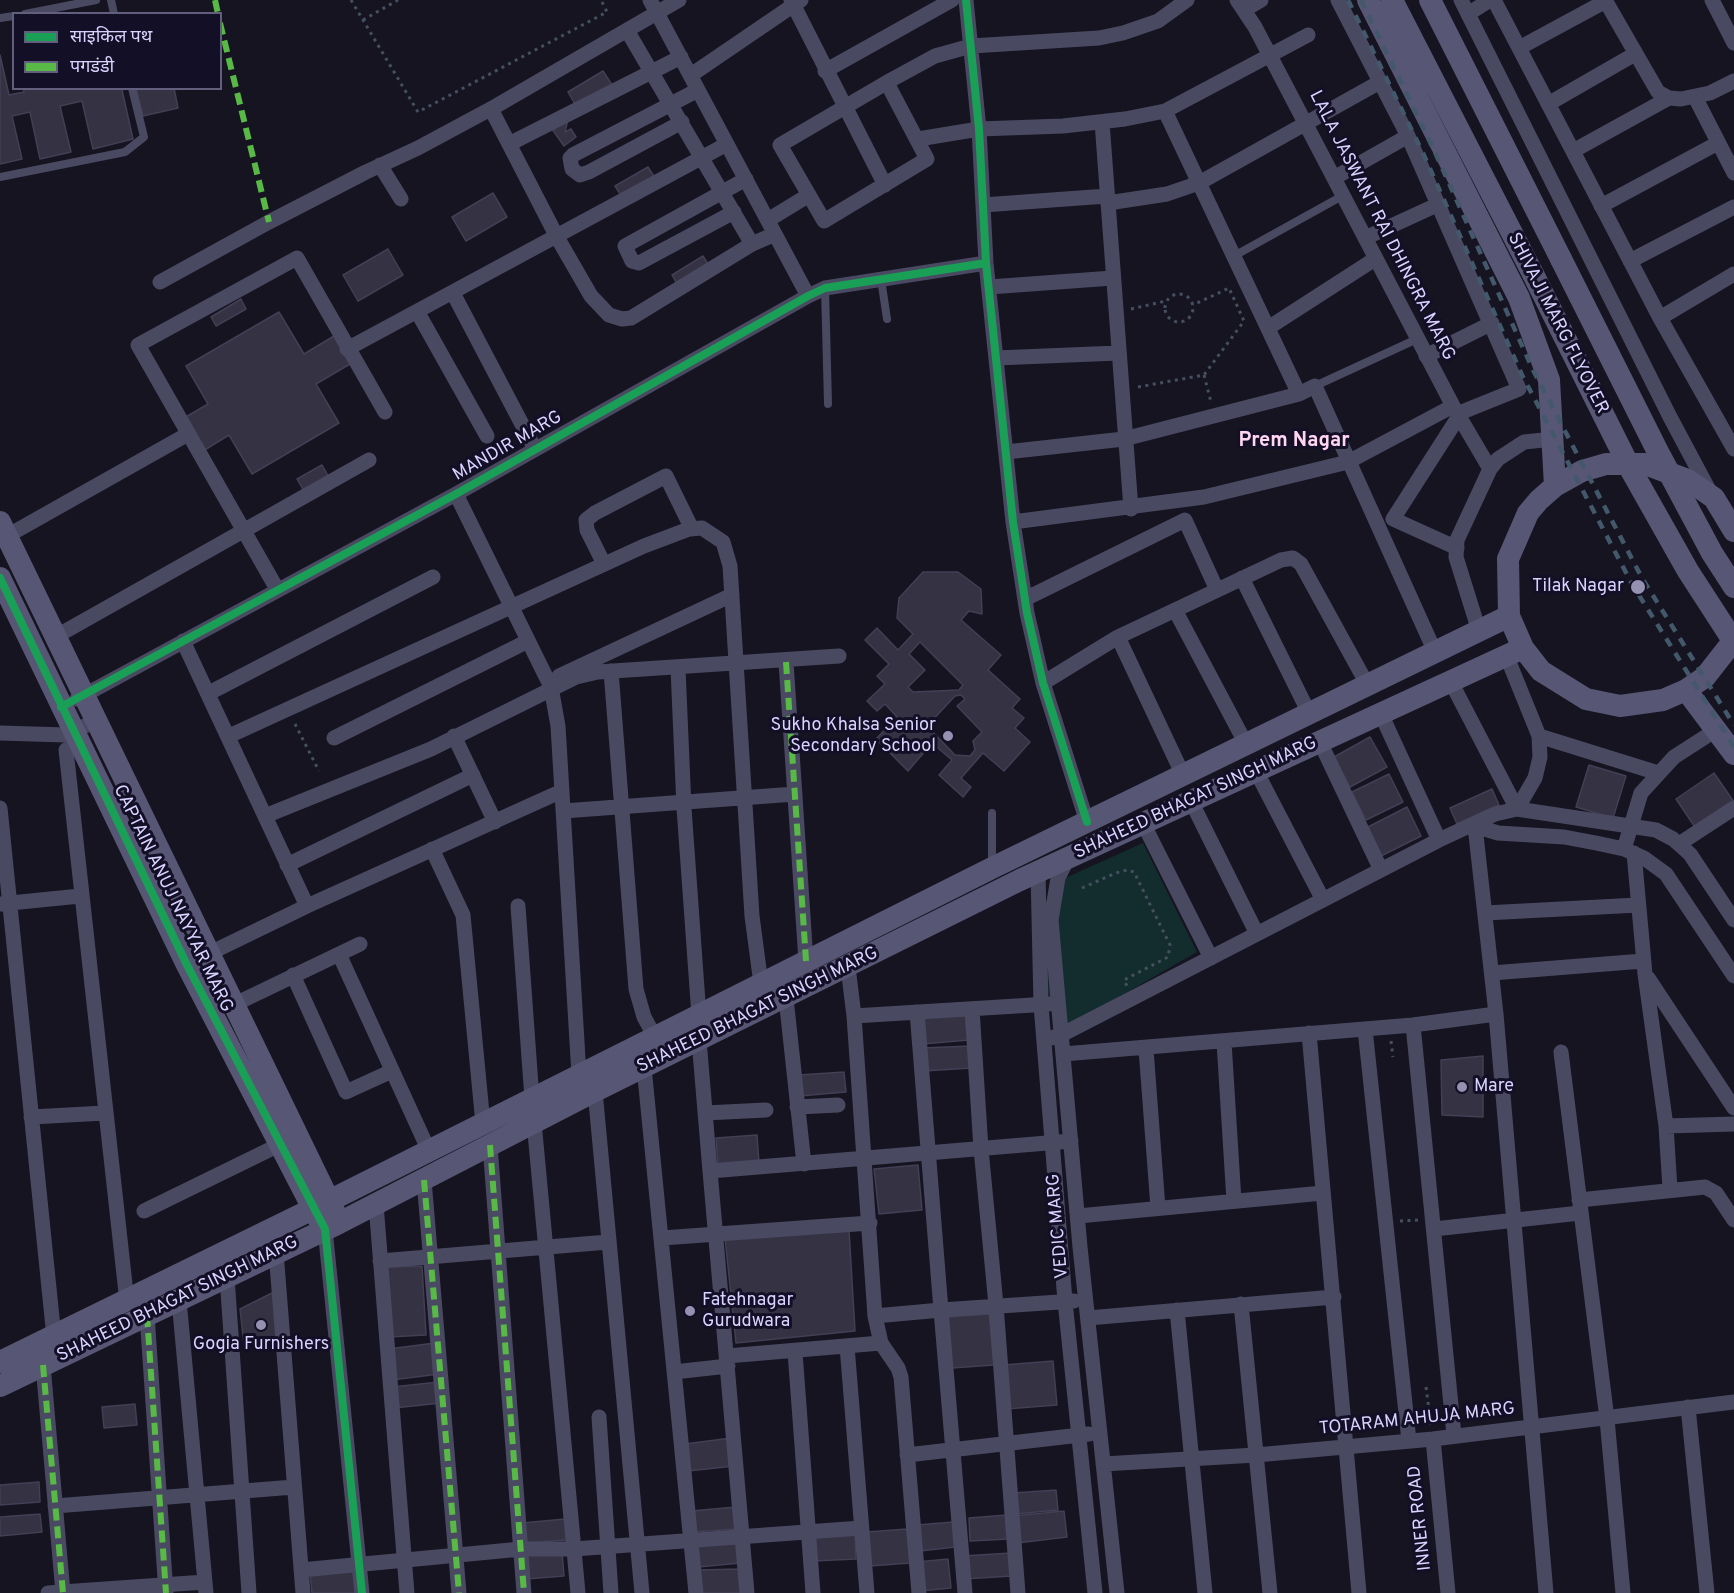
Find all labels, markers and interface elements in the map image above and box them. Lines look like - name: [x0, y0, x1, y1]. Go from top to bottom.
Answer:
- legend: [12, 12, 222, 90]
- text: साइकिल पथ: [70, 26, 152, 49]
- text: पगडंडी: [70, 56, 114, 79]
- street label: LALA JASWANT RAI DHINGRA MARG: [1303, 88, 1459, 364]
- street label: SHIVAJI MARG FLYOVER: [1502, 230, 1612, 418]
- street label: MANDIR MARG: [450, 407, 566, 487]
- district label: Prem Nagar: [1238, 430, 1350, 454]
- place label: Tilak Nagar: [1532, 576, 1624, 598]
- marker: Tilak Nagar: [1629, 578, 1647, 596]
- place label: Sukho Khalsa Senior Secondary School: [771, 715, 936, 758]
- marker: Sukho Khalsa Senior Secondary School: [941, 729, 955, 743]
- street label: SHAHEED BHAGAT SINGH MARG: [1071, 733, 1321, 865]
- street label: CAPTAIN ANUJ NAYYAR MARG: [107, 782, 237, 1016]
- street label: SHAHEED BHAGAT SINGH MARG: [634, 943, 882, 1079]
- place label: Mare: [1474, 1076, 1514, 1098]
- marker: Mare: [1455, 1080, 1469, 1094]
- street label: VEDIC MARG: [1044, 1173, 1074, 1279]
- street label: SHAHEED BHAGAT SINGH MARG: [54, 1232, 302, 1368]
- place label: Fatehnagar Gurudwara: [702, 1290, 793, 1332]
- marker: Fatehnagar Gurudwara: [683, 1304, 697, 1318]
- marker: Gogia Furnishers: [254, 1318, 268, 1332]
- place label: Gogia Furnishers: [193, 1334, 329, 1356]
- street label: TOTARAM AHUJA MARG: [1318, 1399, 1516, 1441]
- street label: INNER ROAD: [1405, 1464, 1437, 1572]

